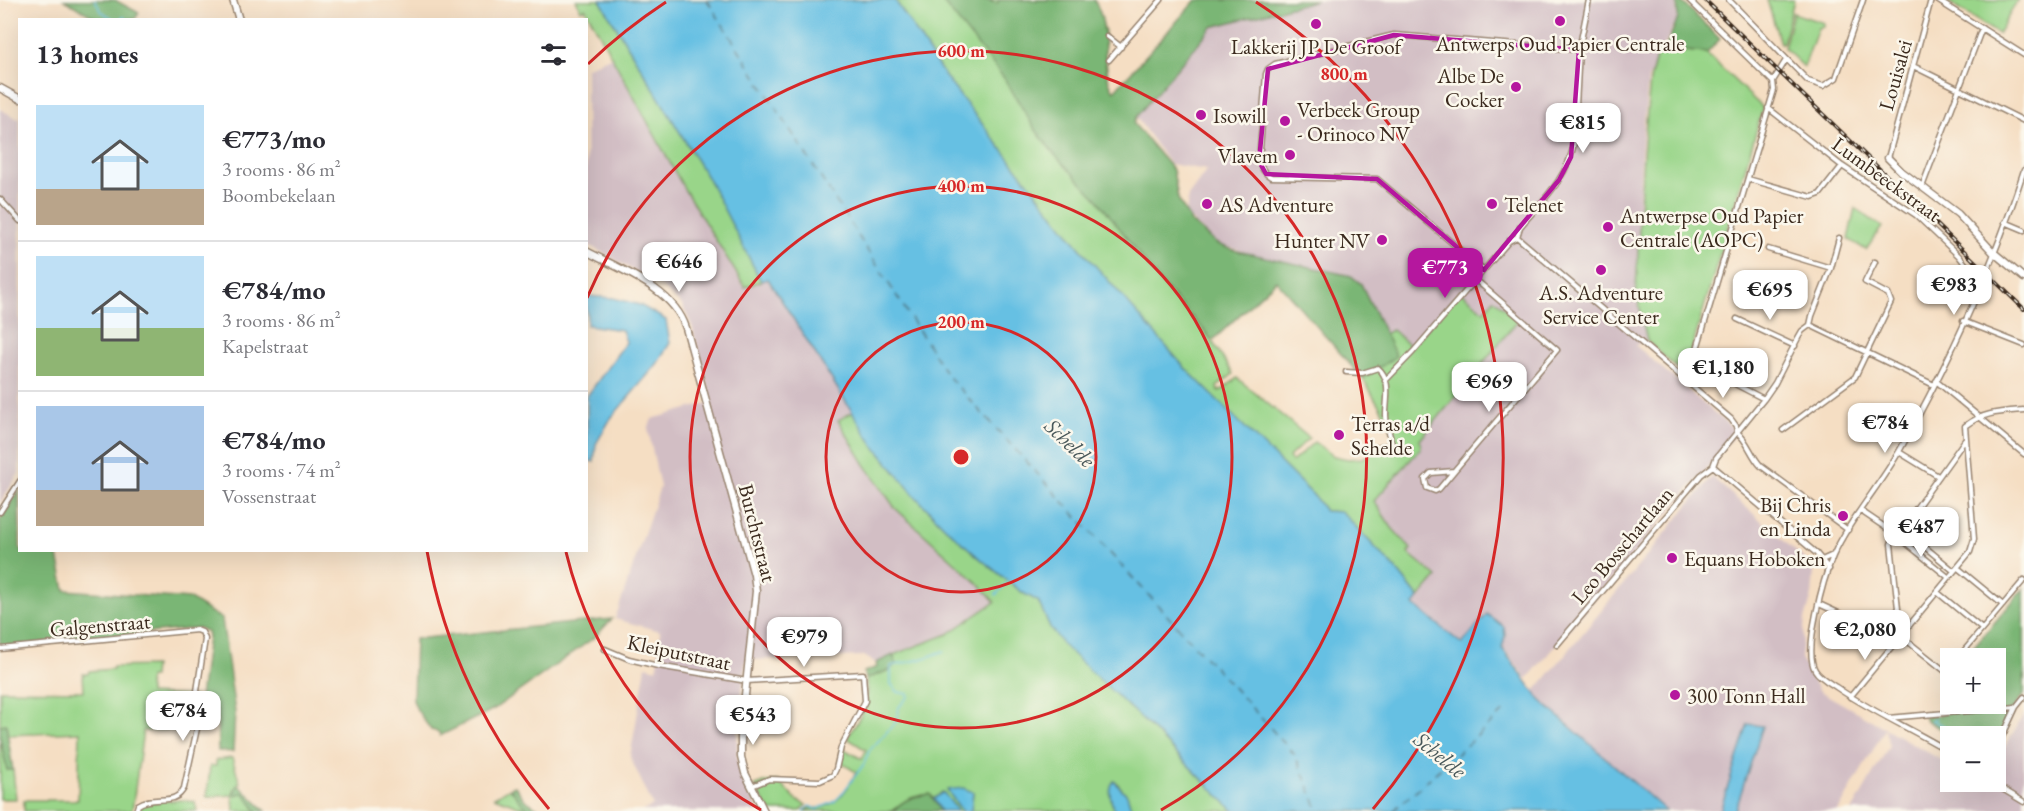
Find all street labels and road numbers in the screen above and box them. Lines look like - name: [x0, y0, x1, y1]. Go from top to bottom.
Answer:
- street label: Louisalei: [1872, 36, 1918, 114]
- street label: Lumbeeckstraat: [1827, 130, 1947, 228]
- street label: Burchtstraat: [733, 481, 783, 585]
- street label: Leo Bosschartlaan: [1565, 481, 1679, 609]
- street label: Galgenstraat: [49, 607, 152, 643]
- street label: Kleiputstraat: [625, 628, 734, 676]

